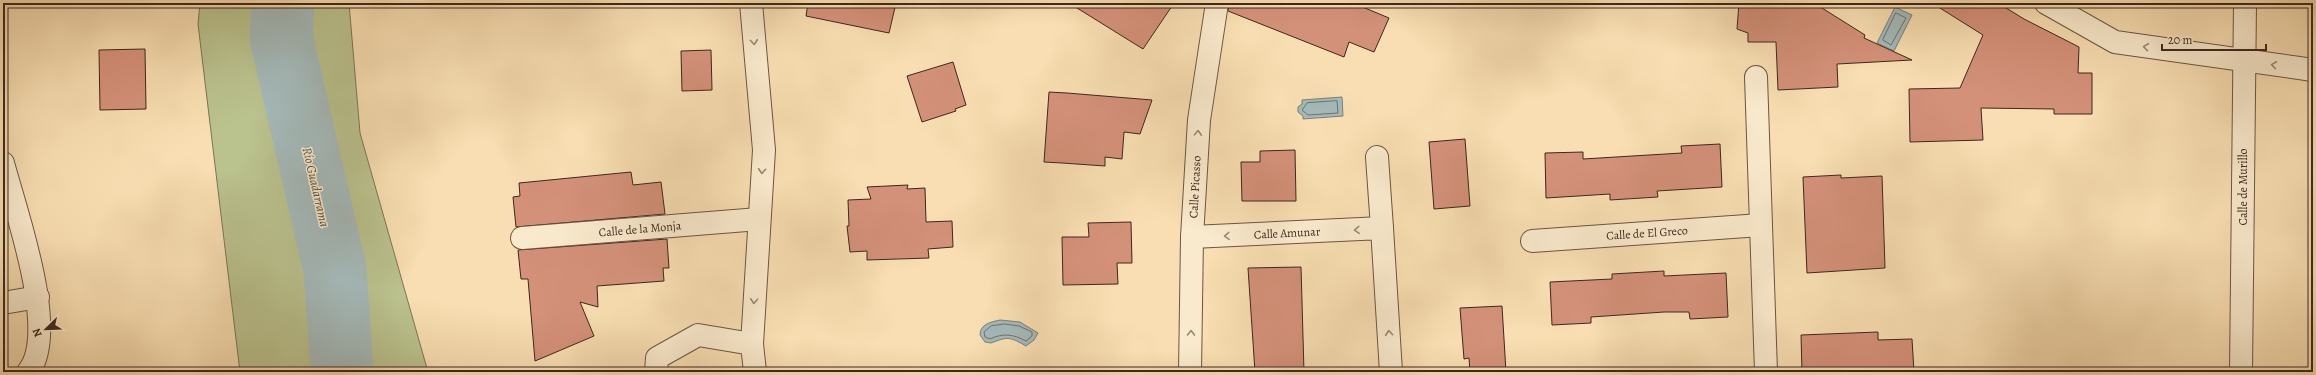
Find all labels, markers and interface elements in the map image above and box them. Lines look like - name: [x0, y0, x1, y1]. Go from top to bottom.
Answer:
- scale bar: [2162, 26, 2266, 52]
- text: 20 m: [2168, 32, 2192, 48]
- one-way arrow: [750, 39, 759, 45]
- one-way arrow: [2143, 43, 2149, 52]
- one-way arrow: [2271, 61, 2277, 70]
- one-way arrow: [1193, 130, 1202, 136]
- water label: Río Guadarrama: [299, 146, 333, 228]
- street label: Calle de Murillo: [2235, 148, 2251, 226]
- street label: Calle Picasso: [1185, 155, 1205, 219]
- one-way arrow: [758, 168, 767, 174]
- street label: Calle de la Monja: [598, 217, 682, 241]
- street label: Calle de El Greco: [1606, 222, 1688, 244]
- street label: Calle Amunar: [1253, 223, 1321, 243]
- one-way arrow: [1354, 225, 1360, 234]
- one-way arrow: [1224, 231, 1230, 240]
- one-way arrow: [750, 298, 758, 304]
- north arrow: [26, 309, 66, 349]
- text: N: [29, 326, 46, 339]
- one-way arrow: [1187, 330, 1195, 336]
- one-way arrow: [1384, 330, 1393, 336]

